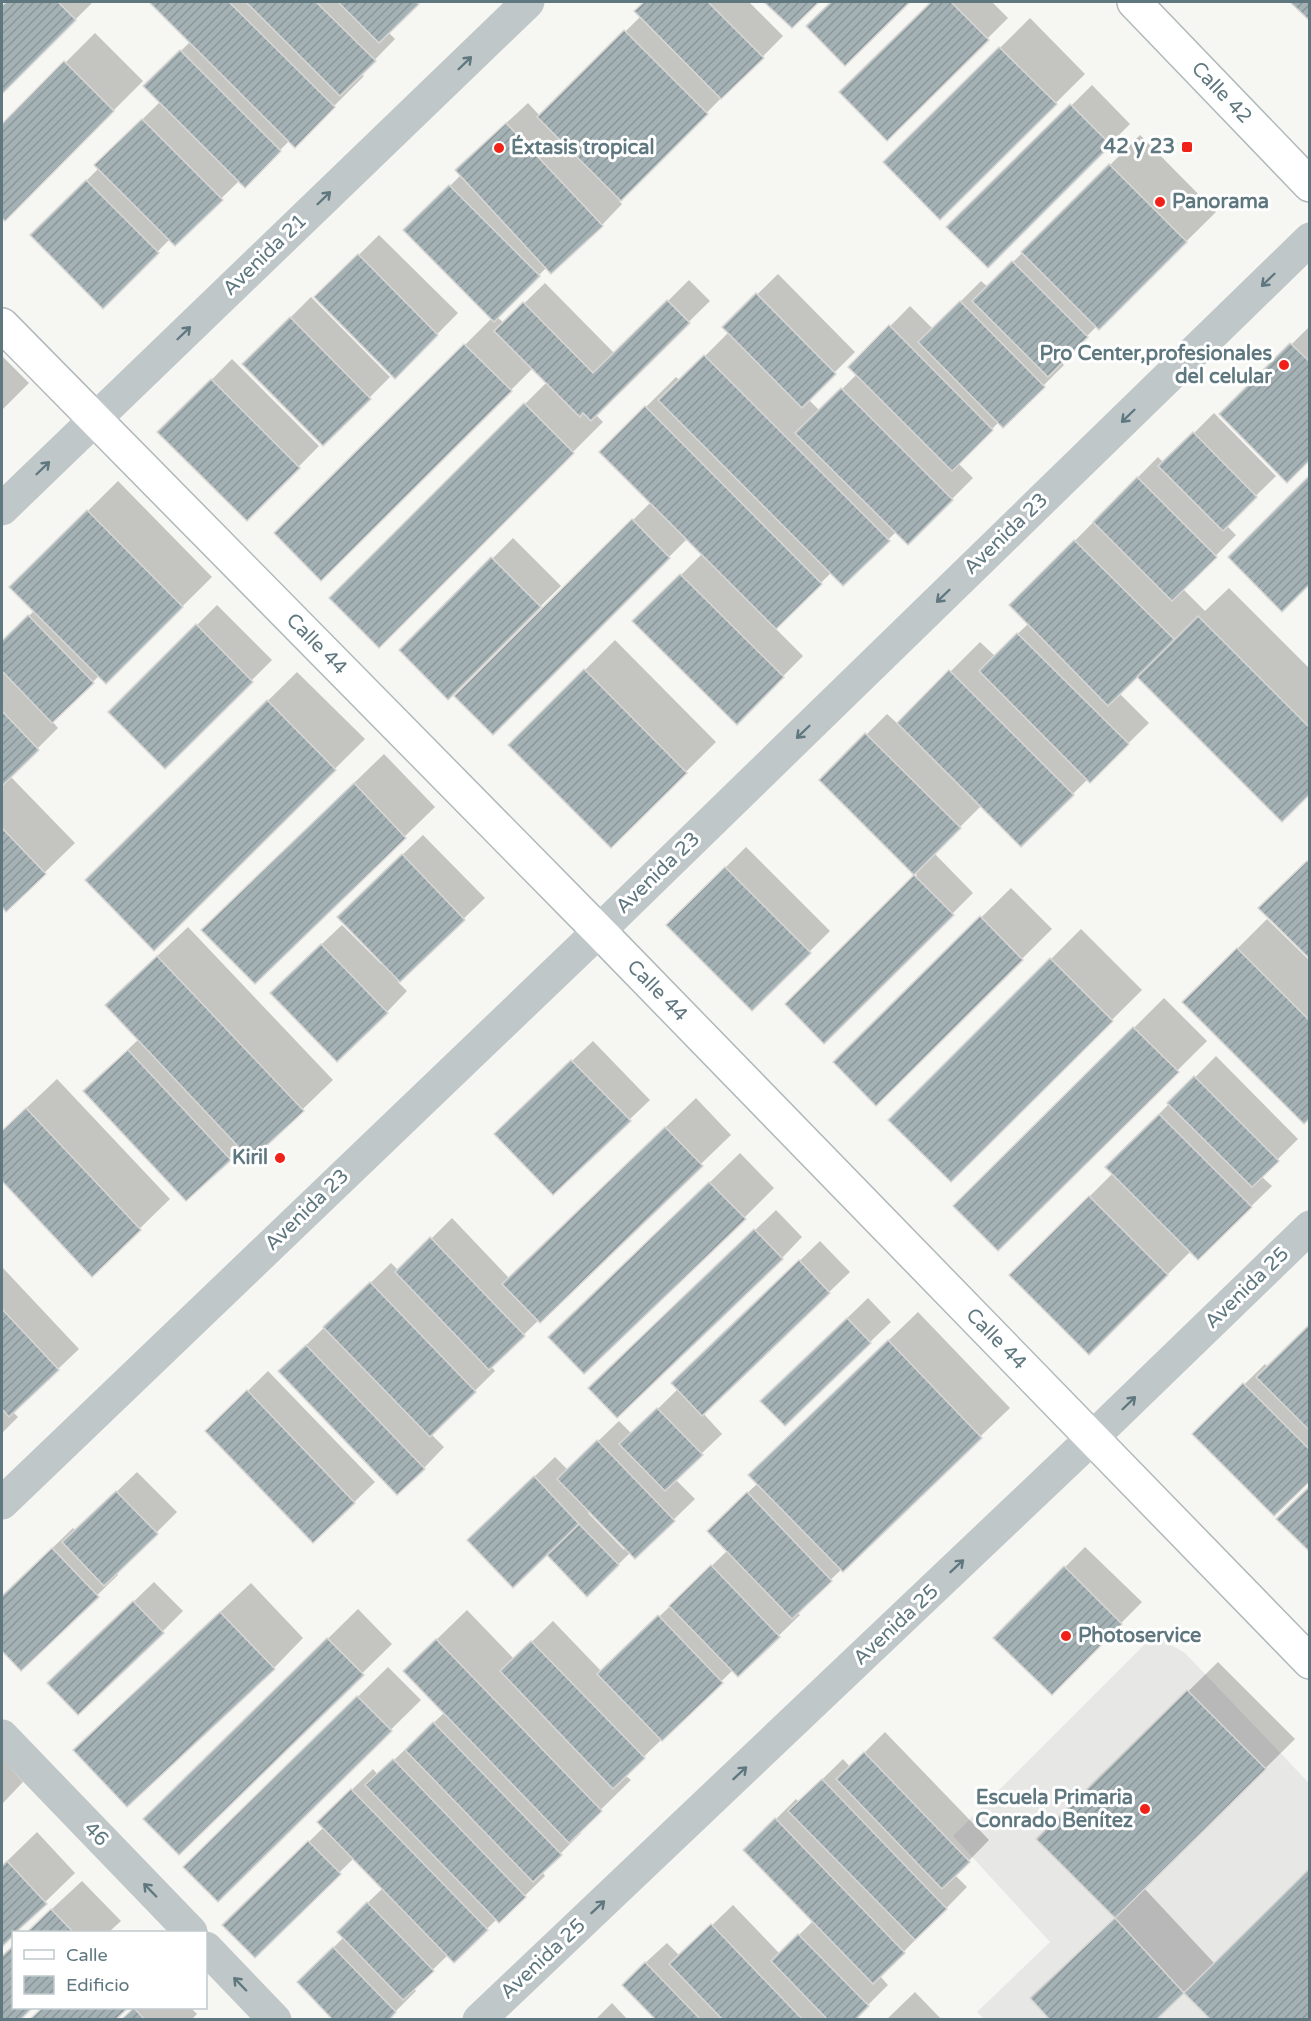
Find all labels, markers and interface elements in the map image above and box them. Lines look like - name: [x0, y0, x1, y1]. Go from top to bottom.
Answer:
- one-way arrow: [457, 55, 472, 70]
- street label: Calle 42: [1186, 57, 1257, 129]
- place label: Éxtasis tropical: [511, 134, 654, 160]
- place label: 42 y 23: [1104, 135, 1175, 159]
- marker: 42 y 23: [1180, 140, 1194, 154]
- marker: Éxtasis tropical: [492, 141, 506, 155]
- one-way arrow: [317, 190, 332, 205]
- place label: Panorama: [1172, 190, 1269, 214]
- marker: Panorama: [1153, 195, 1167, 209]
- street label: Avenida 21: [218, 209, 312, 301]
- one-way arrow: [1260, 273, 1275, 287]
- one-way arrow: [176, 326, 191, 340]
- place label: Pro Center,profesionales del celular: [1040, 342, 1272, 389]
- marker: Pro Center,profesionales del celular: [1277, 358, 1291, 372]
- one-way arrow: [1121, 409, 1136, 423]
- one-way arrow: [36, 461, 51, 476]
- street label: Avenida 23: [959, 488, 1053, 580]
- one-way arrow: [936, 589, 951, 603]
- street label: Calle 44: [281, 608, 352, 680]
- one-way arrow: [796, 725, 811, 739]
- street label: Avenida 23: [611, 827, 705, 919]
- street label: Calle 44: [622, 955, 692, 1027]
- place label: Kiril: [232, 1146, 268, 1170]
- marker: Kiril: [273, 1151, 287, 1165]
- street label: Avenida 23: [260, 1164, 354, 1256]
- street label: Avenida 25: [1200, 1242, 1294, 1334]
- street label: Calle 44: [961, 1303, 1031, 1375]
- one-way arrow: [1121, 1395, 1136, 1410]
- one-way arrow: [950, 1559, 965, 1574]
- street label: Avenida 25: [849, 1580, 943, 1670]
- place label: Photoservice: [1078, 1624, 1201, 1648]
- marker: Photoservice: [1059, 1629, 1073, 1643]
- one-way arrow: [732, 1766, 747, 1780]
- place label: Escuela Primaria Conrado Benítez: [975, 1786, 1133, 1833]
- marker: Escuela Primaria Conrado Benítez: [1138, 1802, 1152, 1816]
- street label: 46: [79, 1817, 113, 1851]
- one-way arrow: [143, 1883, 158, 1898]
- one-way arrow: [590, 1900, 605, 1914]
- street label: Avenida 25: [496, 1914, 590, 2004]
- legend: [12, 1931, 207, 2009]
- text: Calle: [66, 1944, 108, 1966]
- text: Edificio: [66, 1974, 130, 1996]
- one-way arrow: [233, 1976, 247, 1991]

